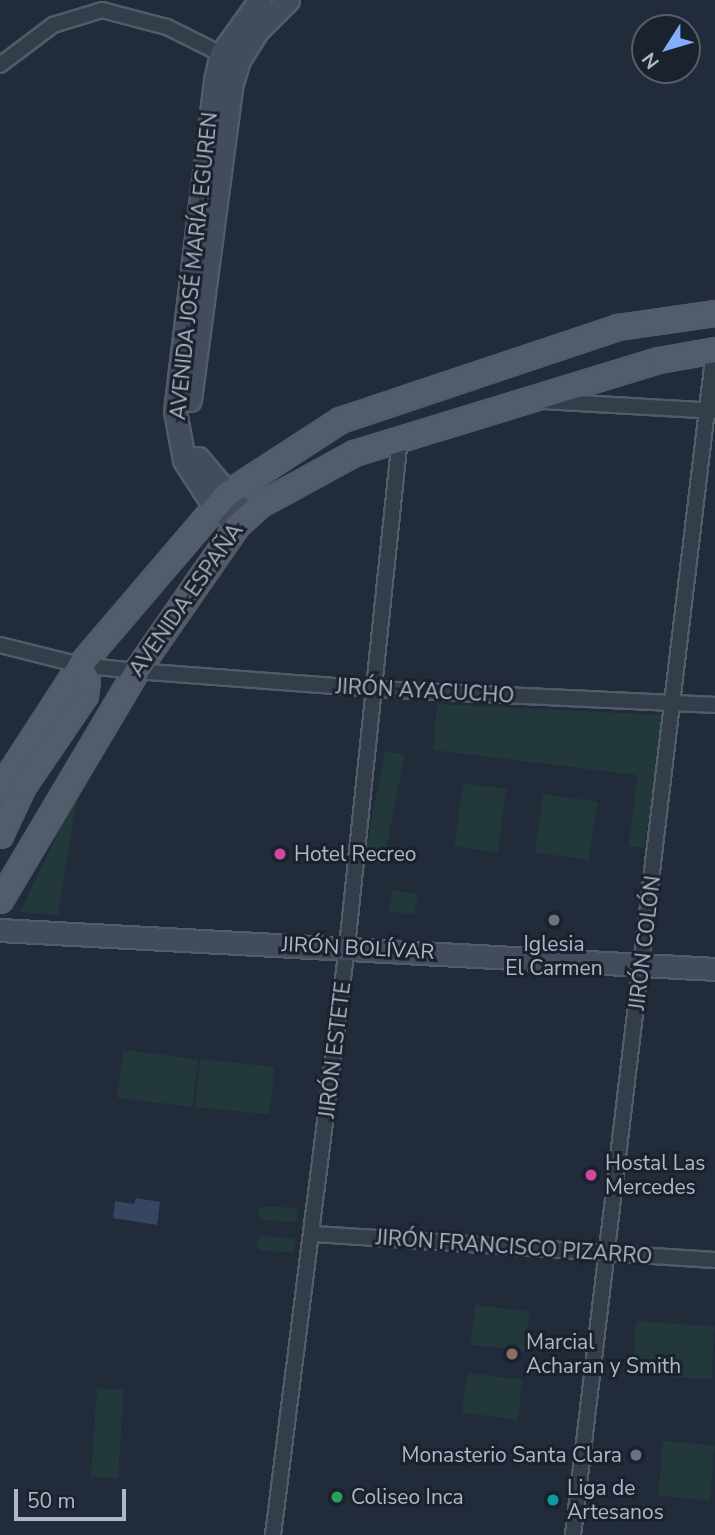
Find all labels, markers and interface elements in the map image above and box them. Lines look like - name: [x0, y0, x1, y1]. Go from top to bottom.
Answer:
- north arrow: [631, 14, 701, 84]
- text: N: [636, 47, 665, 74]
- street label: AVENIDA JOSÉ MARÍA EGUREN: [165, 111, 223, 421]
- street label: AVENIDA ESPAÑA: [124, 519, 248, 681]
- street label: JIRÓN AYACUCHO: [335, 674, 515, 708]
- place label: Hotel Recreo: [294, 841, 417, 867]
- marker: Hotel Recreo: [272, 846, 288, 862]
- street label: JIRÓN COLÓN: [624, 874, 666, 1012]
- marker: Iglesia El Carmen: [546, 912, 562, 928]
- street label: JIRÓN BOLÍVAR: [281, 931, 435, 965]
- place label: Iglesia El Carmen: [505, 931, 603, 981]
- street label: JIRÓN ESTETE: [314, 980, 356, 1120]
- place label: Hostal Las Mercedes: [605, 1150, 705, 1200]
- marker: Hostal Las Mercedes: [583, 1167, 599, 1183]
- street label: JIRÓN FRANCISCO PIZARRO: [375, 1225, 653, 1269]
- place label: Marcial Acharan y Smith: [526, 1329, 681, 1379]
- marker: Marcial Acharan y Smith: [504, 1346, 520, 1362]
- place label: Monasterio Santa Clara: [402, 1442, 622, 1468]
- marker: Monasterio Santa Clara: [628, 1447, 644, 1463]
- place label: Liga de Artesanos: [567, 1475, 664, 1525]
- scale bar: [18, 1476, 130, 1520]
- place label: Coliseo Inca: [351, 1484, 464, 1510]
- text: 50 m: [27, 1487, 76, 1515]
- marker: Coliseo Inca: [329, 1489, 345, 1505]
- marker: Liga de Artesanos: [545, 1492, 561, 1508]

